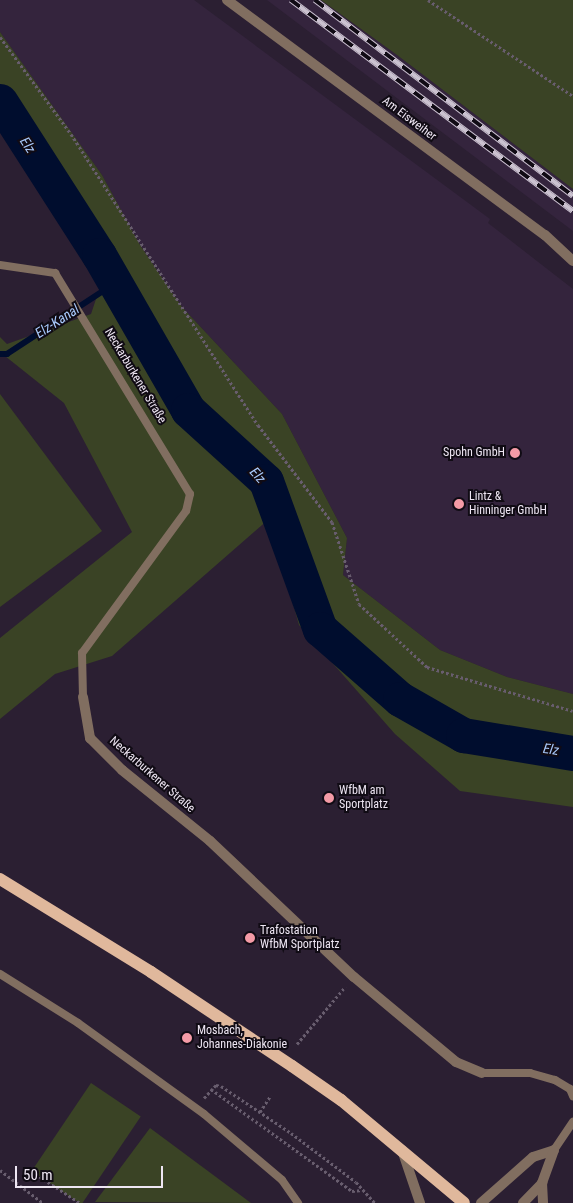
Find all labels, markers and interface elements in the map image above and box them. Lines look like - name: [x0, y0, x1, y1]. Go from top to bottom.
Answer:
- street label: Am Eisweiher: [379, 94, 439, 144]
- water label: Elz: [17, 134, 39, 156]
- water label: Elz-Kanal: [32, 301, 82, 341]
- street label: Neckarburkener Straße: [101, 326, 169, 426]
- place label: Spohn GmbH: [443, 446, 505, 460]
- marker: Spohn GmbH: [509, 447, 521, 459]
- water label: Elz: [246, 463, 270, 487]
- place label: Lintz & Hinninger GmbH: [469, 490, 547, 518]
- marker: Lintz & Hinninger GmbH: [453, 498, 465, 510]
- street label: Neckarburkener Straße: [106, 734, 198, 816]
- water label: Elz: [542, 739, 560, 759]
- place label: WfbM am Sportplatz: [339, 784, 388, 812]
- marker: WfbM am Sportplatz: [323, 792, 335, 804]
- place label: Trafostation WfbM Sportplatz: [260, 924, 340, 952]
- marker: Trafostation WfbM Sportplatz: [244, 932, 256, 944]
- place label: Mosbach, Johannes-Diakonie: [197, 1024, 287, 1052]
- marker: Mosbach, Johannes-Diakonie: [181, 1032, 193, 1044]
- scale bar: [18, 1156, 165, 1188]
- text: 50 m: [23, 1166, 53, 1184]

